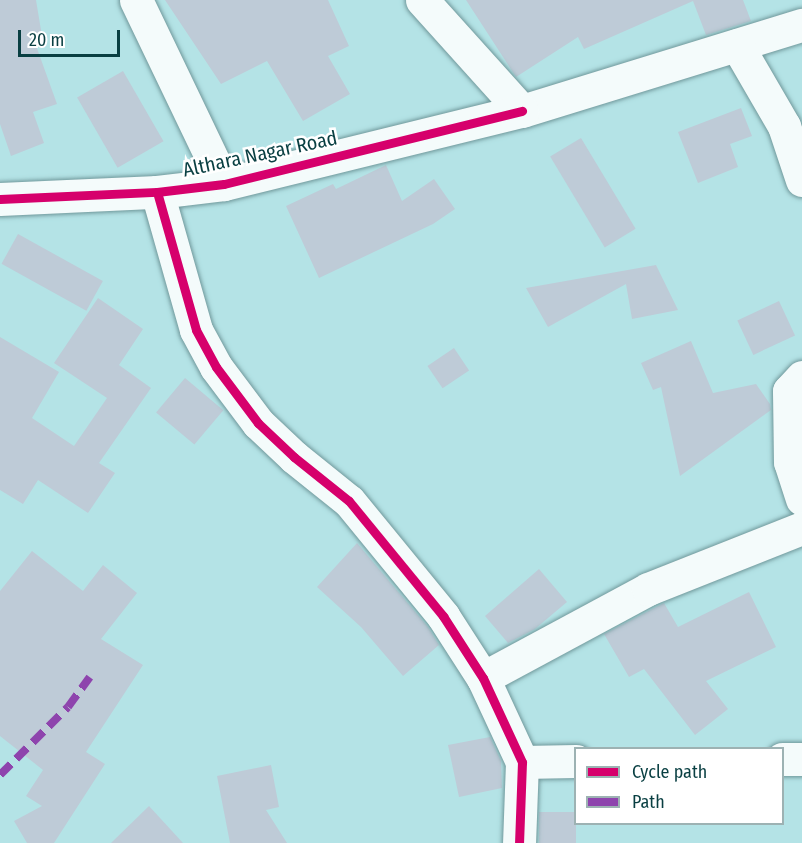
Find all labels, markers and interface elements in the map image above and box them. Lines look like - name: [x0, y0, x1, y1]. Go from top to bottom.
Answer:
- scale bar: [21, 18, 123, 56]
- text: 20 m: [29, 29, 64, 51]
- street label: Althara Nagar Road: [181, 126, 339, 182]
- legend: [574, 747, 784, 825]
- text: Cycle path: [632, 761, 707, 783]
- text: Path: [632, 791, 665, 813]

